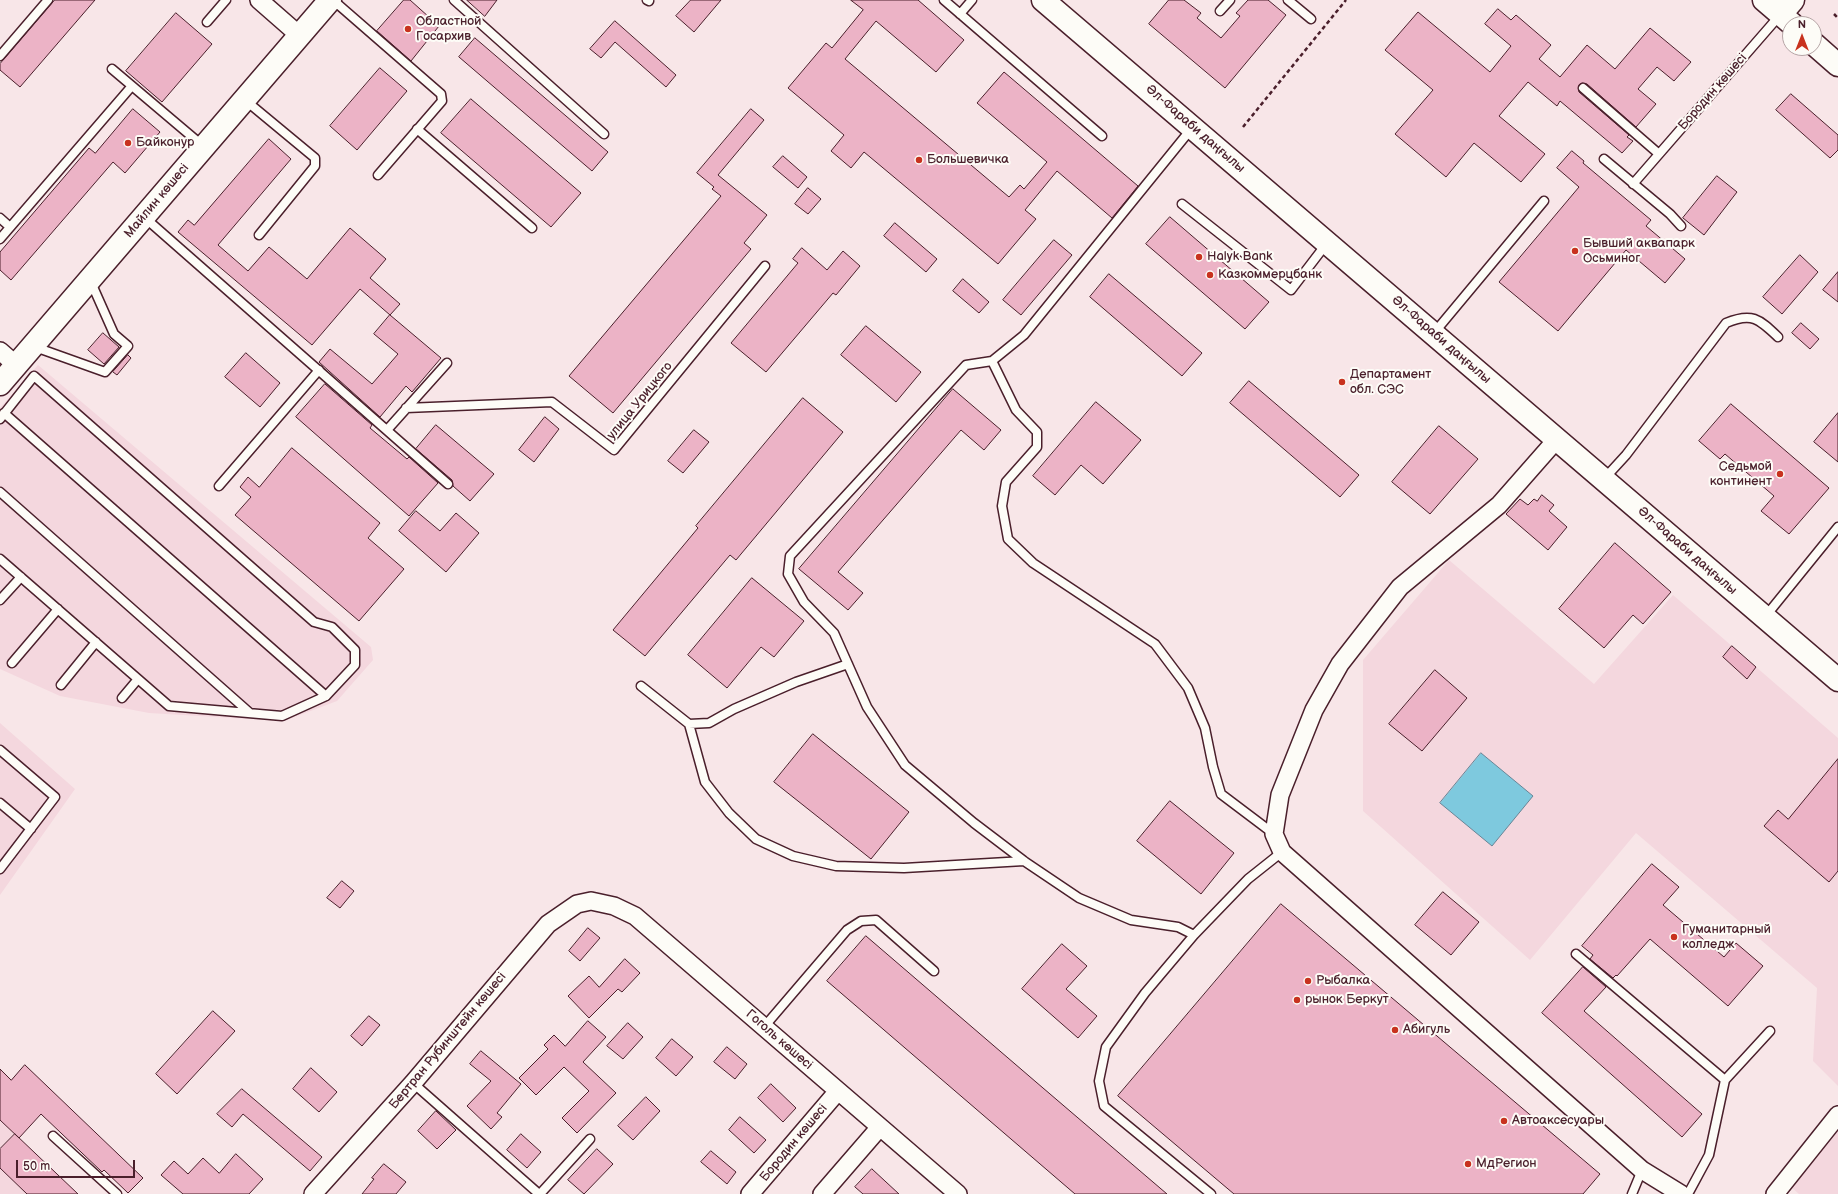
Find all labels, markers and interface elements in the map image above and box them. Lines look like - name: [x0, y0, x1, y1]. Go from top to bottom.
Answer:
- place label: Областной Госархив: [416, 14, 482, 45]
- north arrow: [1782, 16, 1822, 56]
- text: N: [1798, 18, 1806, 31]
- marker: Областной Госархив: [403, 24, 413, 34]
- street label: Бородин көшесі: [1676, 51, 1750, 133]
- street label: Әл-Фараби даңғылы: [1142, 82, 1248, 176]
- place label: Байконур: [136, 135, 194, 151]
- marker: Байконур: [123, 138, 133, 148]
- place label: Большевичка: [927, 152, 1009, 168]
- marker: Большевичка: [914, 155, 924, 165]
- street label: Майлин көшесі: [121, 161, 193, 241]
- place label: Бывший аквапарк Осьминог: [1583, 236, 1695, 267]
- marker: Бывший аквапарк Осьминог: [1570, 246, 1580, 256]
- place label: Halyk Bank: [1207, 249, 1272, 265]
- marker: Halyk Bank: [1194, 252, 1204, 262]
- place label: Казкоммерцбанк: [1218, 267, 1322, 283]
- marker: Казкоммерцбанк: [1205, 270, 1215, 280]
- street label: Әл-Фараби даңғылы: [1388, 293, 1494, 387]
- street label: улица Урицкого: [604, 359, 676, 443]
- place label: Департамент обл. СЭС: [1350, 367, 1431, 398]
- marker: Департамент обл. СЭС: [1337, 377, 1347, 387]
- place label: Седьмой континент: [1710, 459, 1772, 490]
- marker: Седьмой континент: [1775, 469, 1785, 479]
- street label: Әл-Фараби даңғылы: [1634, 504, 1740, 598]
- place label: Гуманитарный колледж: [1682, 922, 1771, 953]
- marker: Гуманитарный колледж: [1669, 932, 1679, 942]
- street label: Бертран Рубинштейн көшесі: [386, 970, 510, 1112]
- place label: Рыбалка: [1316, 973, 1370, 989]
- marker: Рыбалка: [1303, 976, 1313, 986]
- place label: рынок Беркут: [1305, 992, 1389, 1008]
- marker: рынок Беркут: [1292, 995, 1302, 1005]
- street label: Гоголь көшесі: [742, 1007, 816, 1073]
- place label: Абигуль: [1403, 1022, 1450, 1038]
- marker: Абигуль: [1390, 1025, 1400, 1035]
- street label: Бородин көшесі: [757, 1101, 831, 1185]
- place label: Автоаксесуары: [1512, 1113, 1604, 1129]
- marker: Автоаксесуары: [1499, 1116, 1509, 1126]
- scale bar: [18, 1152, 137, 1178]
- place label: МдРегион: [1476, 1156, 1537, 1172]
- text: 50 m: [23, 1159, 50, 1174]
- marker: МдРегион: [1463, 1159, 1473, 1169]

